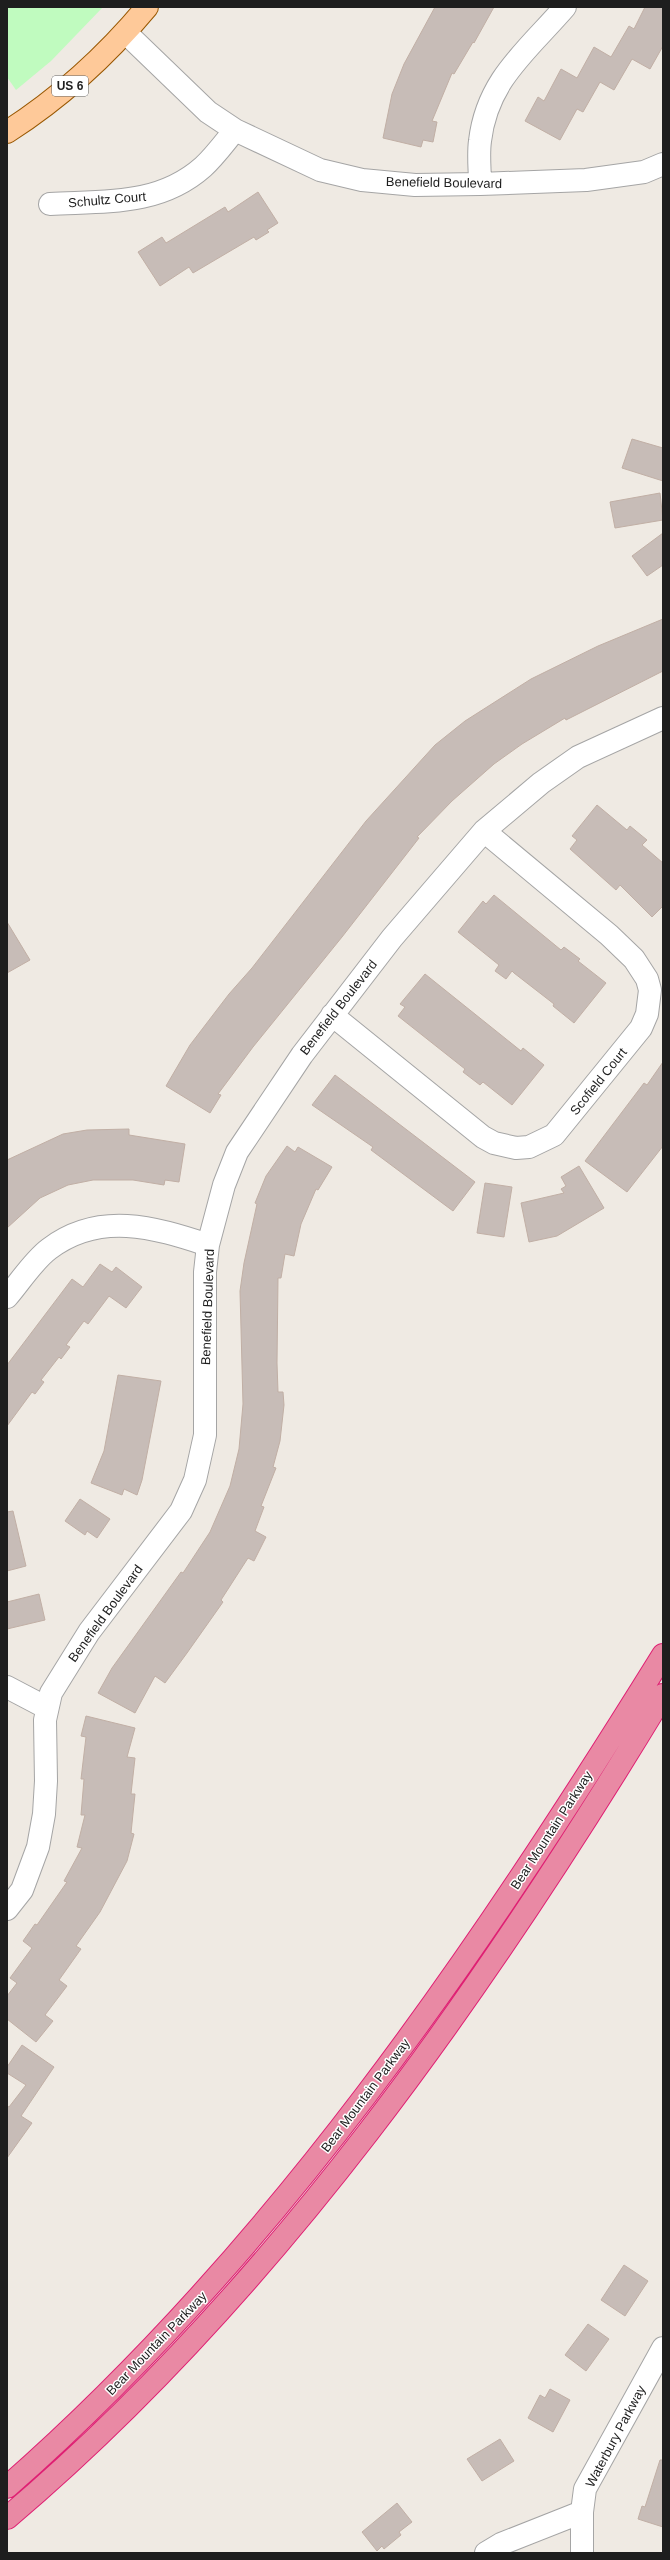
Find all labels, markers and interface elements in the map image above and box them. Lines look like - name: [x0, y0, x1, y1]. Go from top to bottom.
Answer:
- road number: US 6: [52, 76, 88, 96]
- street label: Benefield Boulevard: [386, 174, 502, 191]
- street label: Schultz Court: [68, 189, 147, 210]
- street label: Benefield Boulevard: [297, 957, 380, 1058]
- street label: Scofield Court: [567, 1045, 630, 1118]
- street label: Benefield Boulevard: [198, 1249, 217, 1365]
- street label: Benefield Boulevard: [65, 1562, 146, 1665]
- street label: Bear Mountain Parkway: [508, 1768, 596, 1892]
- street label: Bear Mountain Parkway: [318, 2035, 413, 2155]
- street label: Bear Mountain Parkway: [103, 2288, 210, 2398]
- street label: Waterbury Parkway: [582, 2382, 649, 2490]

